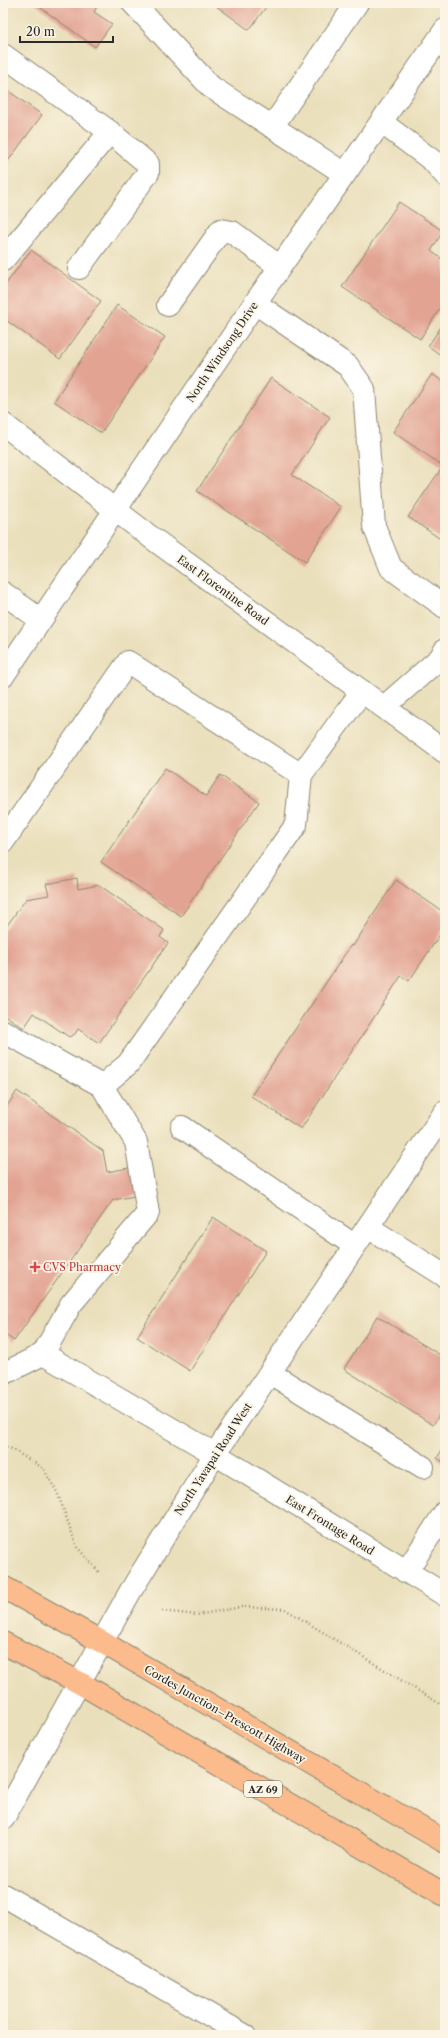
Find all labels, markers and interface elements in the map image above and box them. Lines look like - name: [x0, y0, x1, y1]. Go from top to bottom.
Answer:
- scale bar: [20, 18, 113, 44]
- text: 20 m: [26, 24, 55, 39]
- street label: North Windsong Drive: [183, 299, 261, 405]
- street label: East Florentine Road: [174, 552, 272, 628]
- place label: CVS Pharmacy: [43, 1260, 122, 1274]
- marker: CVS Pharmacy: [30, 1262, 40, 1272]
- street label: North Yavapai Road West: [171, 1400, 255, 1518]
- street label: East Frontage Road: [283, 1492, 377, 1558]
- street label: Cordes Junction–Prescott Highway: [142, 1662, 309, 1767]
- road number: AZ 69: [244, 1781, 282, 1797]

